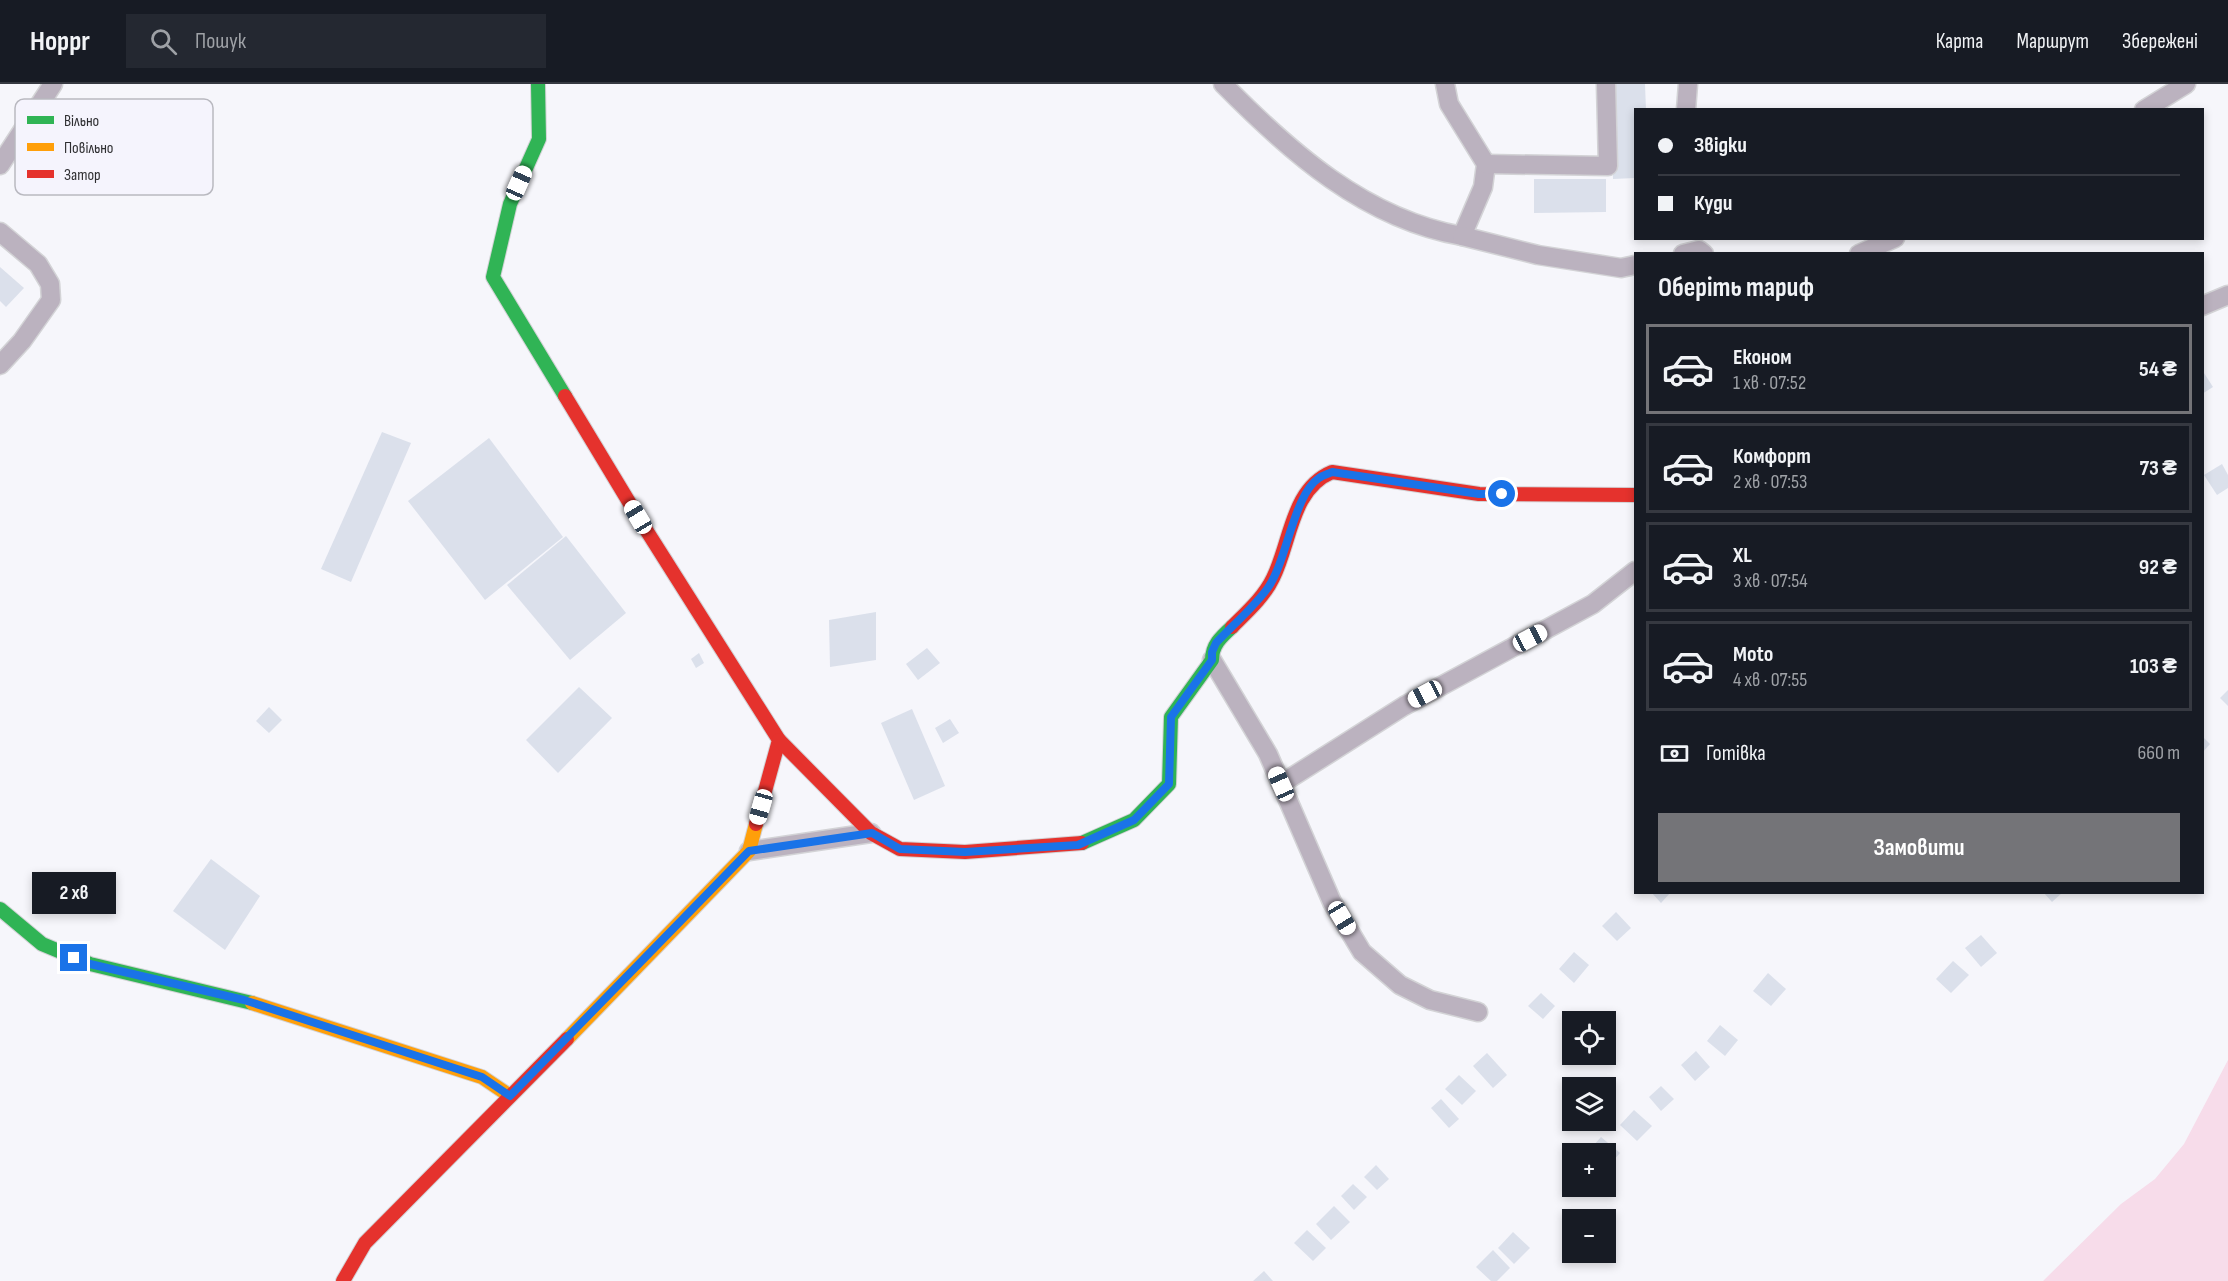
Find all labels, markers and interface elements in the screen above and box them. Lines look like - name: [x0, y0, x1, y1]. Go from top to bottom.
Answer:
- search box: [126, 14, 546, 68]
- text: Hoppr: [30, 25, 90, 58]
- icon: search: [147, 25, 180, 58]
- text: Пошук: [195, 28, 246, 55]
- text: Карта: [1936, 29, 1983, 54]
- text: Маршрут: [2016, 29, 2089, 54]
- text: Збережені: [2122, 29, 2198, 54]
- legend: [15, 99, 213, 195]
- text: Вільно: [64, 112, 99, 131]
- text: Звідки: [1694, 132, 1747, 159]
- text: Повільно: [64, 139, 114, 158]
- car: [503, 163, 535, 203]
- text: Затор: [64, 166, 101, 185]
- text: Куди: [1694, 190, 1732, 217]
- text: Оберіть тариф: [1658, 272, 1814, 304]
- icon: car: [1661, 342, 1715, 396]
- text: Економ: [1733, 344, 1792, 371]
- text: 54 ₴: [2139, 356, 2177, 383]
- text: 1 хв · 07:52: [1733, 371, 1806, 395]
- icon: car: [1661, 441, 1715, 495]
- text: Комфорт: [1733, 443, 1811, 470]
- text: 73 ₴: [2139, 455, 2177, 482]
- text: 2 хв · 07:53: [1733, 470, 1808, 494]
- route start: [1488, 480, 1515, 507]
- car: [621, 497, 655, 537]
- icon: car: [1661, 540, 1715, 594]
- text: XL: [1733, 542, 1752, 569]
- text: 92 ₴: [2139, 554, 2177, 581]
- text: 3 хв · 07:54: [1733, 569, 1808, 593]
- car: [1510, 622, 1550, 654]
- icon: car: [1661, 639, 1715, 693]
- text: Moto: [1733, 641, 1773, 668]
- text: 103 ₴: [2130, 653, 2177, 680]
- text: 4 хв · 07:55: [1733, 668, 1807, 692]
- car: [1405, 678, 1445, 710]
- icon: cash: [1658, 737, 1691, 770]
- text: Готівка: [1706, 740, 1766, 767]
- text: 660 m: [2138, 741, 2180, 765]
- car: [1265, 764, 1297, 804]
- car: [747, 787, 775, 827]
- button: Замовити: [1658, 813, 2180, 882]
- callout: 2 хв: [32, 871, 116, 913]
- text: 2 хв: [60, 881, 88, 905]
- car: [1325, 898, 1359, 938]
- route end: [60, 944, 87, 971]
- map controls: [1562, 1011, 1616, 1263]
- button: locate: [1562, 1011, 1616, 1065]
- button: layers: [1562, 1077, 1616, 1131]
- button: +: [1562, 1143, 1616, 1197]
- button: −: [1562, 1209, 1616, 1263]

